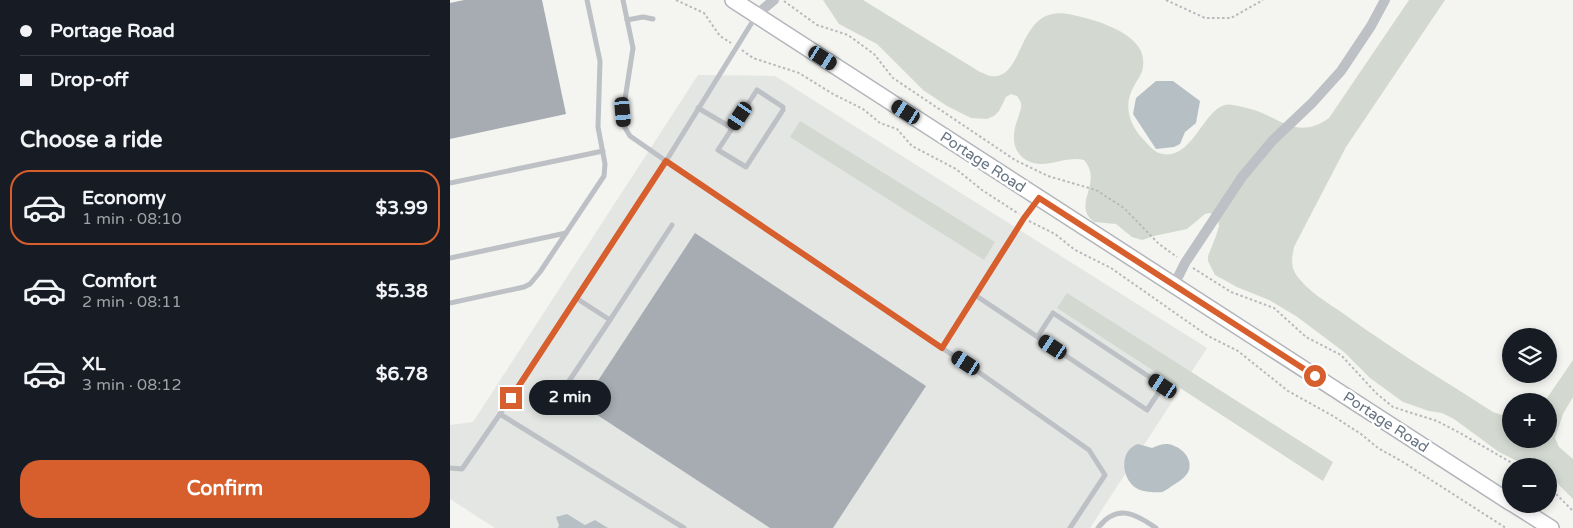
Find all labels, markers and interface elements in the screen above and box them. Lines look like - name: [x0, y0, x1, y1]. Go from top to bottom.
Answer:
- text: Portage Road: [50, 20, 175, 42]
- car: [806, 44, 839, 72]
- text: Drop-off: [50, 69, 129, 91]
- car: [614, 96, 631, 128]
- car: [889, 98, 922, 126]
- car: [725, 99, 754, 133]
- text: Choose a ride: [20, 127, 163, 153]
- street label: Portage Road: [937, 128, 1029, 196]
- icon: car: [22, 185, 67, 230]
- text: Economy: [82, 187, 166, 209]
- text: $3.99: [376, 197, 428, 219]
- text: 1 min · 08:10: [82, 209, 181, 229]
- icon: car: [22, 268, 67, 313]
- text: Comfort: [82, 270, 156, 292]
- text: $5.38: [376, 280, 428, 302]
- text: 2 min · 08:11: [82, 292, 181, 312]
- map controls: [1502, 328, 1557, 513]
- button: layers: [1502, 328, 1557, 383]
- car: [1036, 332, 1069, 362]
- car: [949, 349, 982, 377]
- icon: car: [22, 351, 67, 396]
- text: XL: [82, 353, 106, 375]
- text: $6.78: [376, 363, 428, 385]
- route start: [1304, 365, 1326, 387]
- car: [1146, 371, 1179, 401]
- text: 3 min · 08:12: [82, 375, 181, 395]
- callout: 2 min: [528, 380, 611, 416]
- route end: [500, 387, 522, 409]
- text: 2 min: [549, 387, 591, 407]
- street label: Portage Road: [1340, 388, 1432, 456]
- button: +: [1502, 393, 1557, 448]
- button: −: [1502, 458, 1557, 513]
- button: Confirm: [20, 460, 430, 518]

